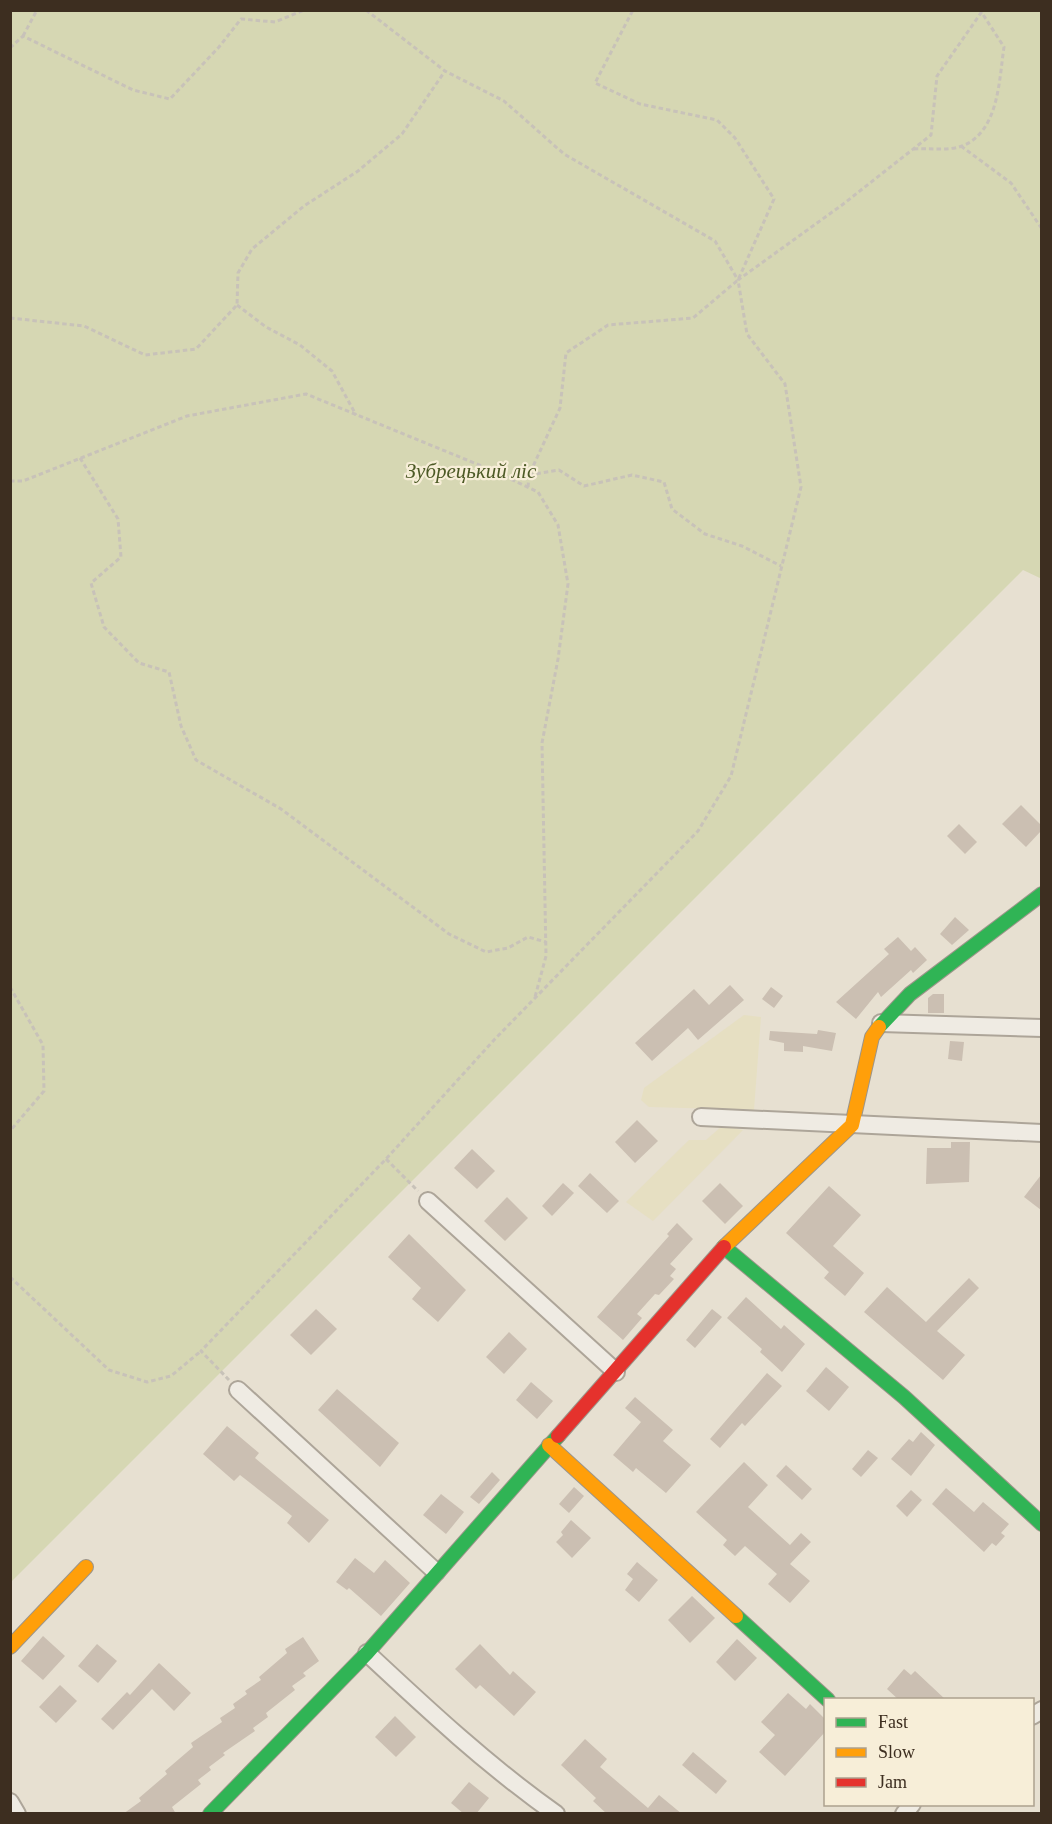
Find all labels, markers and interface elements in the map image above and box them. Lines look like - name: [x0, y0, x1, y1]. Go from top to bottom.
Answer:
- park label: Зубрецький ліс: [406, 459, 537, 483]
- legend: [824, 1698, 1034, 1806]
- text: Fast: [878, 1712, 908, 1732]
- text: Slow: [878, 1742, 915, 1762]
- text: Jam: [878, 1772, 907, 1792]

